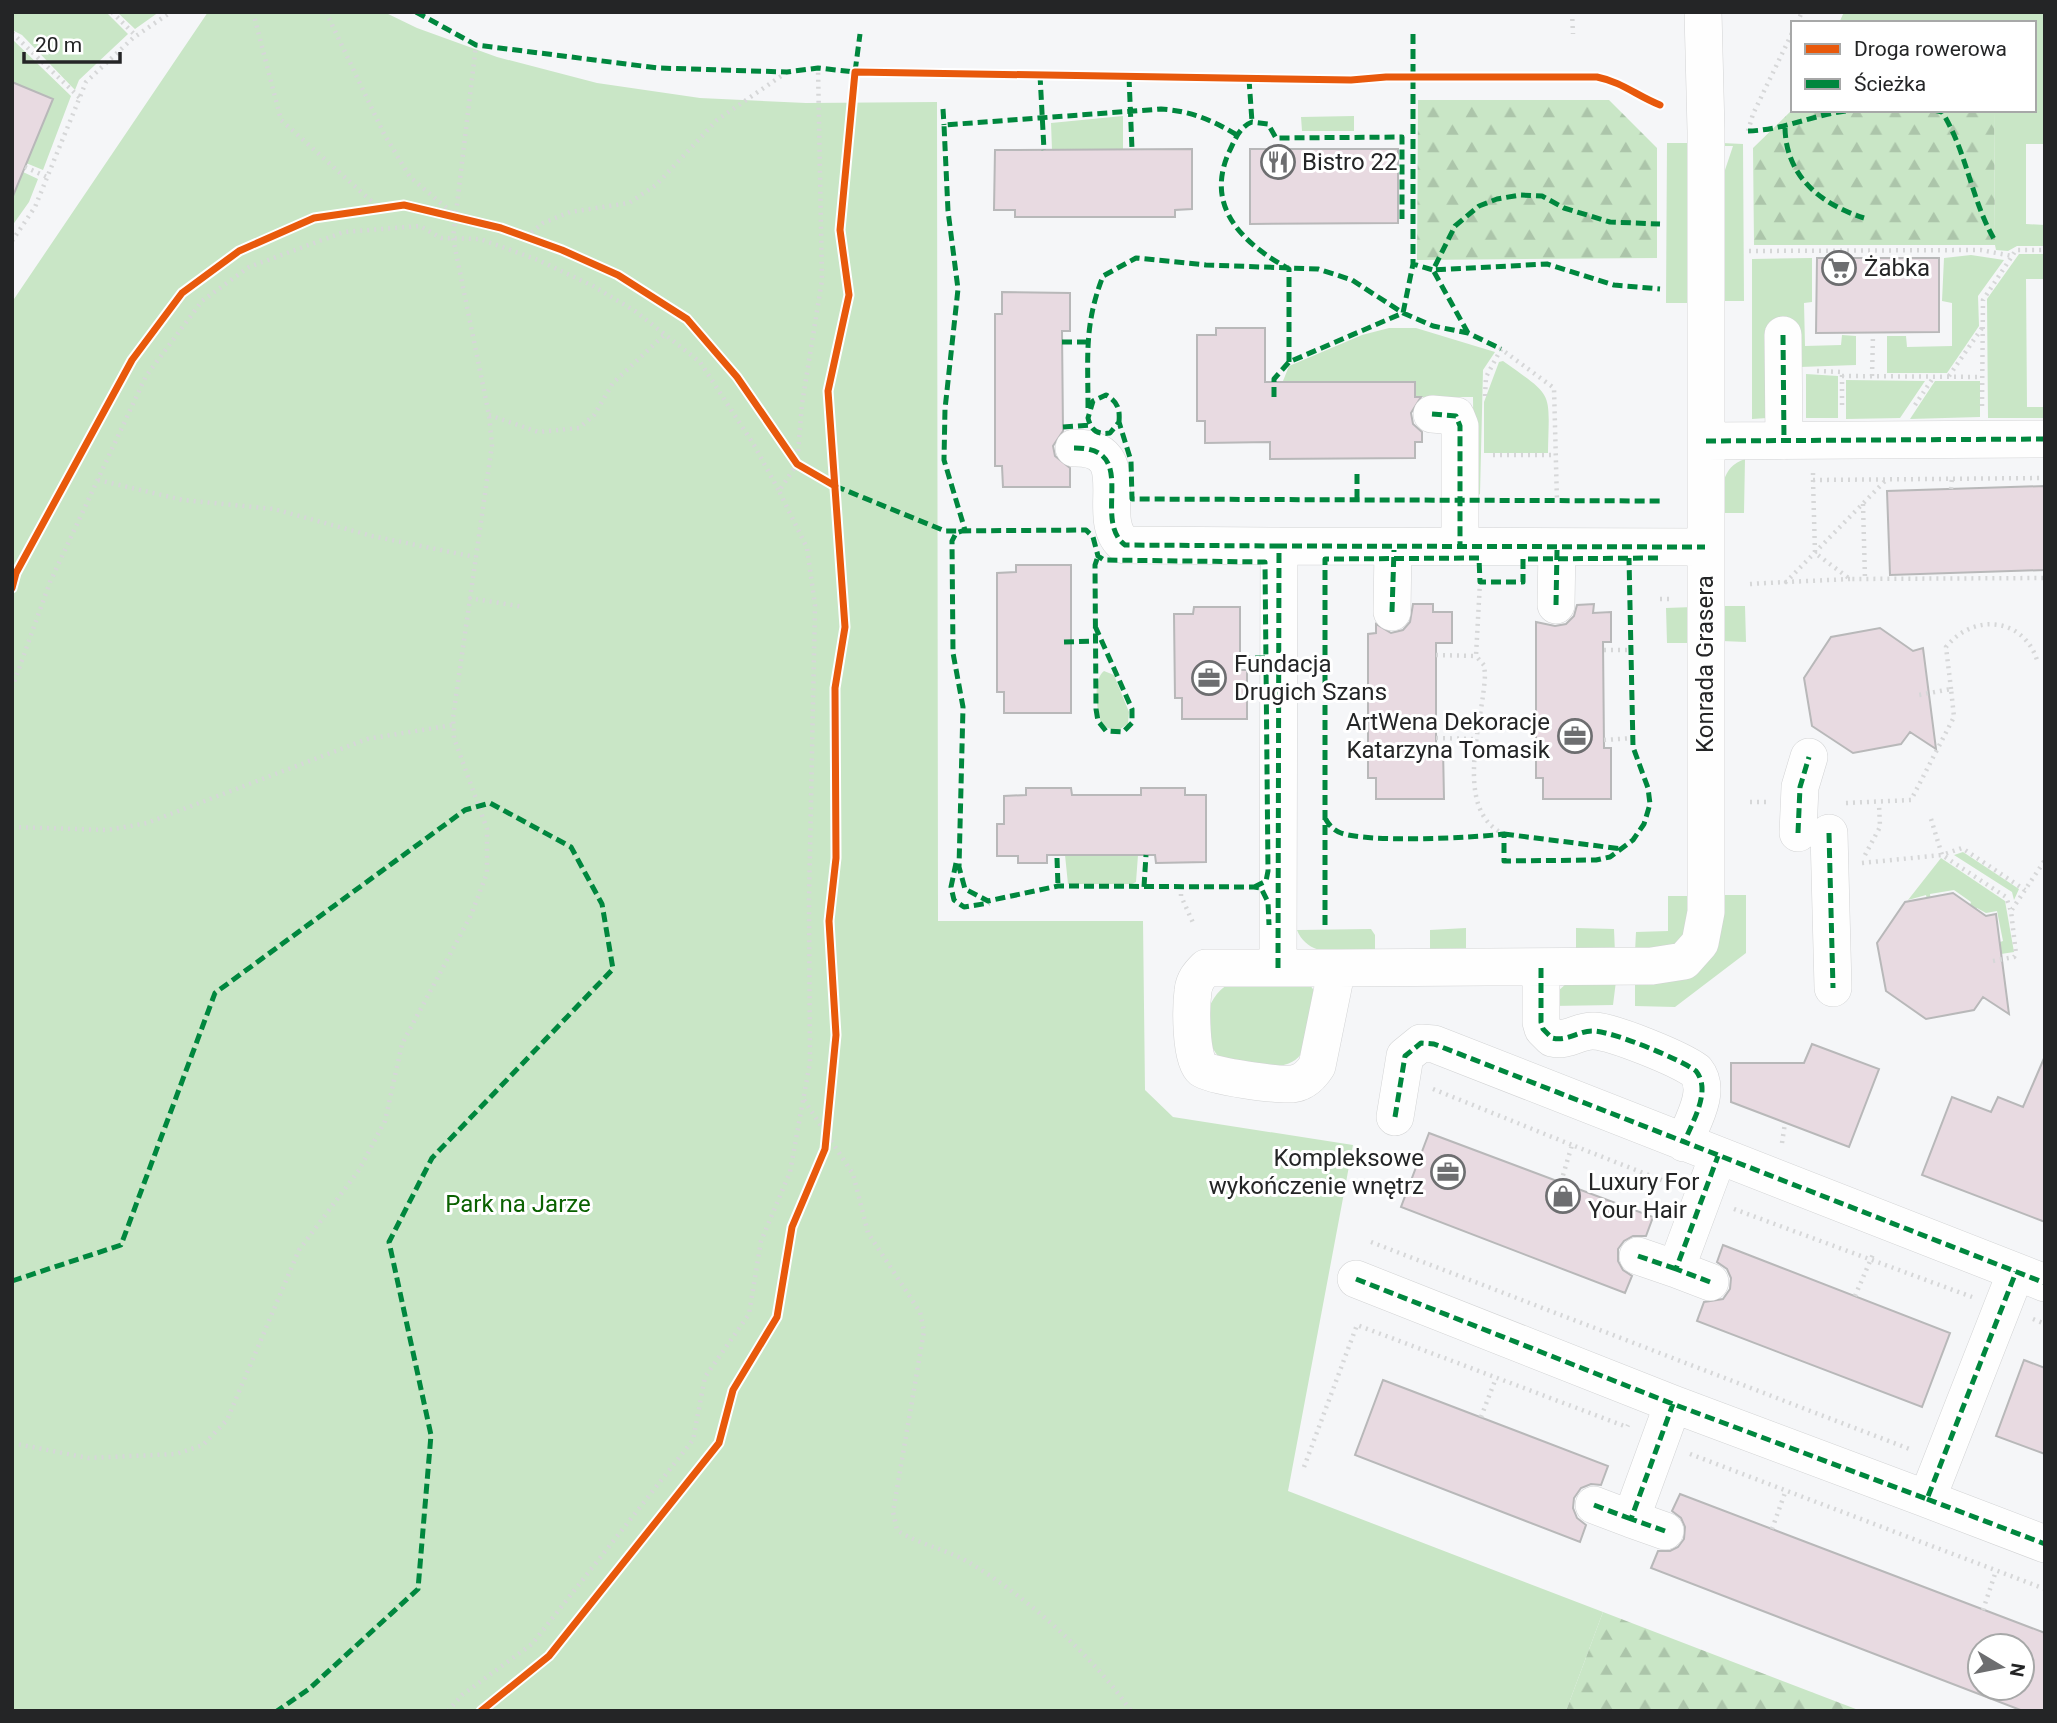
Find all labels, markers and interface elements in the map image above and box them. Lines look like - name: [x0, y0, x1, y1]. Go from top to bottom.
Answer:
- scale bar: [24, 21, 121, 65]
- legend: [1791, 21, 2036, 112]
- text: 20 m: [35, 33, 82, 57]
- text: Droga rowerowa: [1854, 37, 2007, 61]
- text: Ścieżka: [1854, 72, 1926, 96]
- restaurant icon: Bistro 22: [1259, 143, 1297, 181]
- place label: Bistro 22: [1302, 148, 1398, 176]
- supermarket icon: Żabka: [1820, 249, 1858, 287]
- place label: Żabka: [1864, 254, 1930, 282]
- street label: Konrada Grasera: [1691, 575, 1719, 753]
- place label: Fundacja Drugich Szans: [1234, 650, 1387, 706]
- office icon: Fundacja Drugich Szans: [1190, 659, 1228, 697]
- place label: ArtWena Dekoracje Katarzyna Tomasik: [1346, 708, 1551, 764]
- office icon: ArtWena Dekoracje Katarzyna Tomasik: [1556, 717, 1594, 755]
- place label: Kompleksowe wykończenie wnętrz: [1209, 1144, 1424, 1200]
- office icon: Kompleksowe wykończenie wnętrz: [1429, 1153, 1467, 1191]
- place label: Luxury For Your Hair: [1588, 1168, 1699, 1224]
- shop icon: Luxury For Your Hair: [1544, 1177, 1582, 1215]
- park label: Park na Jarze: [445, 1190, 591, 1218]
- north arrow: [1966, 1632, 2036, 1702]
- text: N: [2005, 1661, 2030, 1678]

